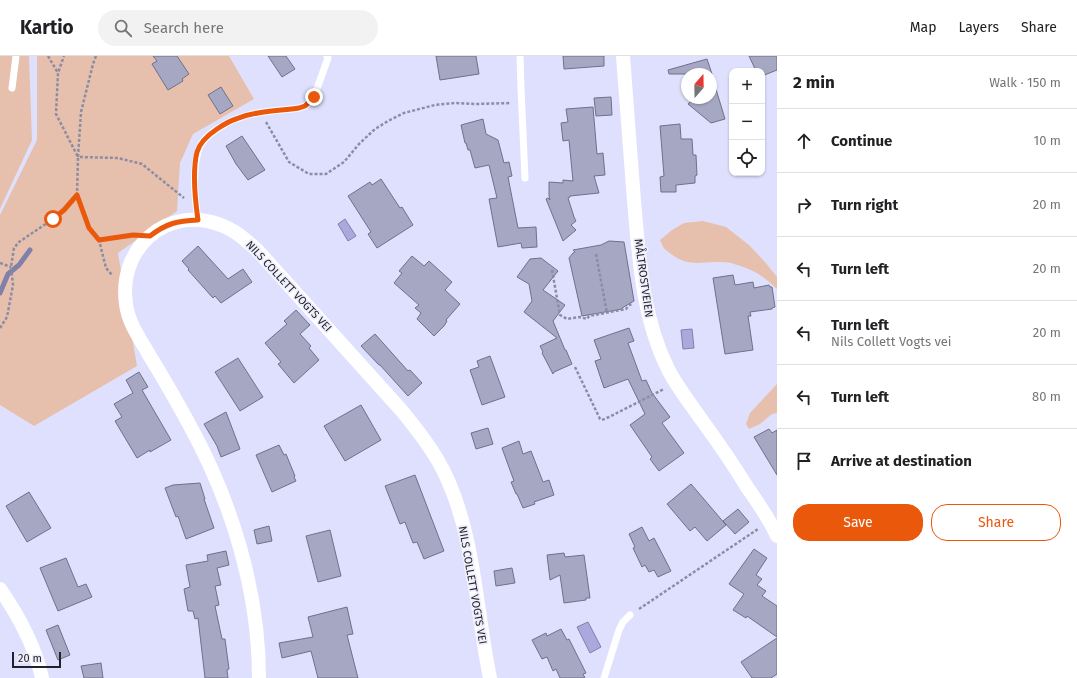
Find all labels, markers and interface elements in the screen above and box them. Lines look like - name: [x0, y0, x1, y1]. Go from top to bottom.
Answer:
- search box: [98, 10, 378, 46]
- text: Kartio: [20, 16, 74, 39]
- icon: search: [112, 17, 134, 39]
- text: Search here: [144, 19, 224, 37]
- text: Map: [910, 19, 936, 36]
- text: Layers: [958, 19, 999, 36]
- text: Share: [1021, 19, 1057, 36]
- north arrow: [681, 68, 717, 104]
- map controls: [729, 68, 765, 176]
- button: +: [729, 68, 765, 104]
- text: 2 min: [793, 72, 835, 93]
- text: Walk · 150 m: [989, 75, 1061, 90]
- route end: [305, 88, 323, 106]
- button: −: [729, 104, 765, 140]
- icon: ahead: [793, 130, 815, 152]
- text: Continue: [831, 132, 892, 150]
- text: 10 m: [1034, 133, 1061, 148]
- button: locate: [729, 140, 765, 176]
- icon: right: [793, 194, 815, 216]
- text: Turn right: [831, 196, 898, 214]
- text: 20 m: [1033, 197, 1061, 212]
- route start: [44, 210, 62, 228]
- street label: NILS COLLETT VOGTS VEI: [243, 238, 334, 335]
- street label: MÅLTROSTVEIEN: [632, 238, 656, 318]
- icon: left: [793, 258, 815, 280]
- text: Turn left: [831, 260, 889, 278]
- text: 20 m: [1033, 261, 1061, 276]
- text: Turn left: [831, 316, 889, 334]
- icon: left: [793, 322, 815, 344]
- text: 20 m: [1033, 325, 1061, 340]
- text: Nils Collett Vogts vei: [831, 334, 952, 349]
- icon: left: [793, 386, 815, 408]
- text: Turn left: [831, 388, 889, 406]
- text: 80 m: [1032, 389, 1061, 404]
- icon: arrive: [793, 450, 815, 472]
- text: Arrive at destination: [831, 452, 972, 470]
- button: Save: [793, 504, 923, 541]
- button: Share: [931, 504, 1061, 541]
- street label: NILS COLLETT VOGTS VEI: [456, 525, 489, 645]
- scale bar: [12, 650, 61, 669]
- text: 20 m: [18, 652, 42, 665]

